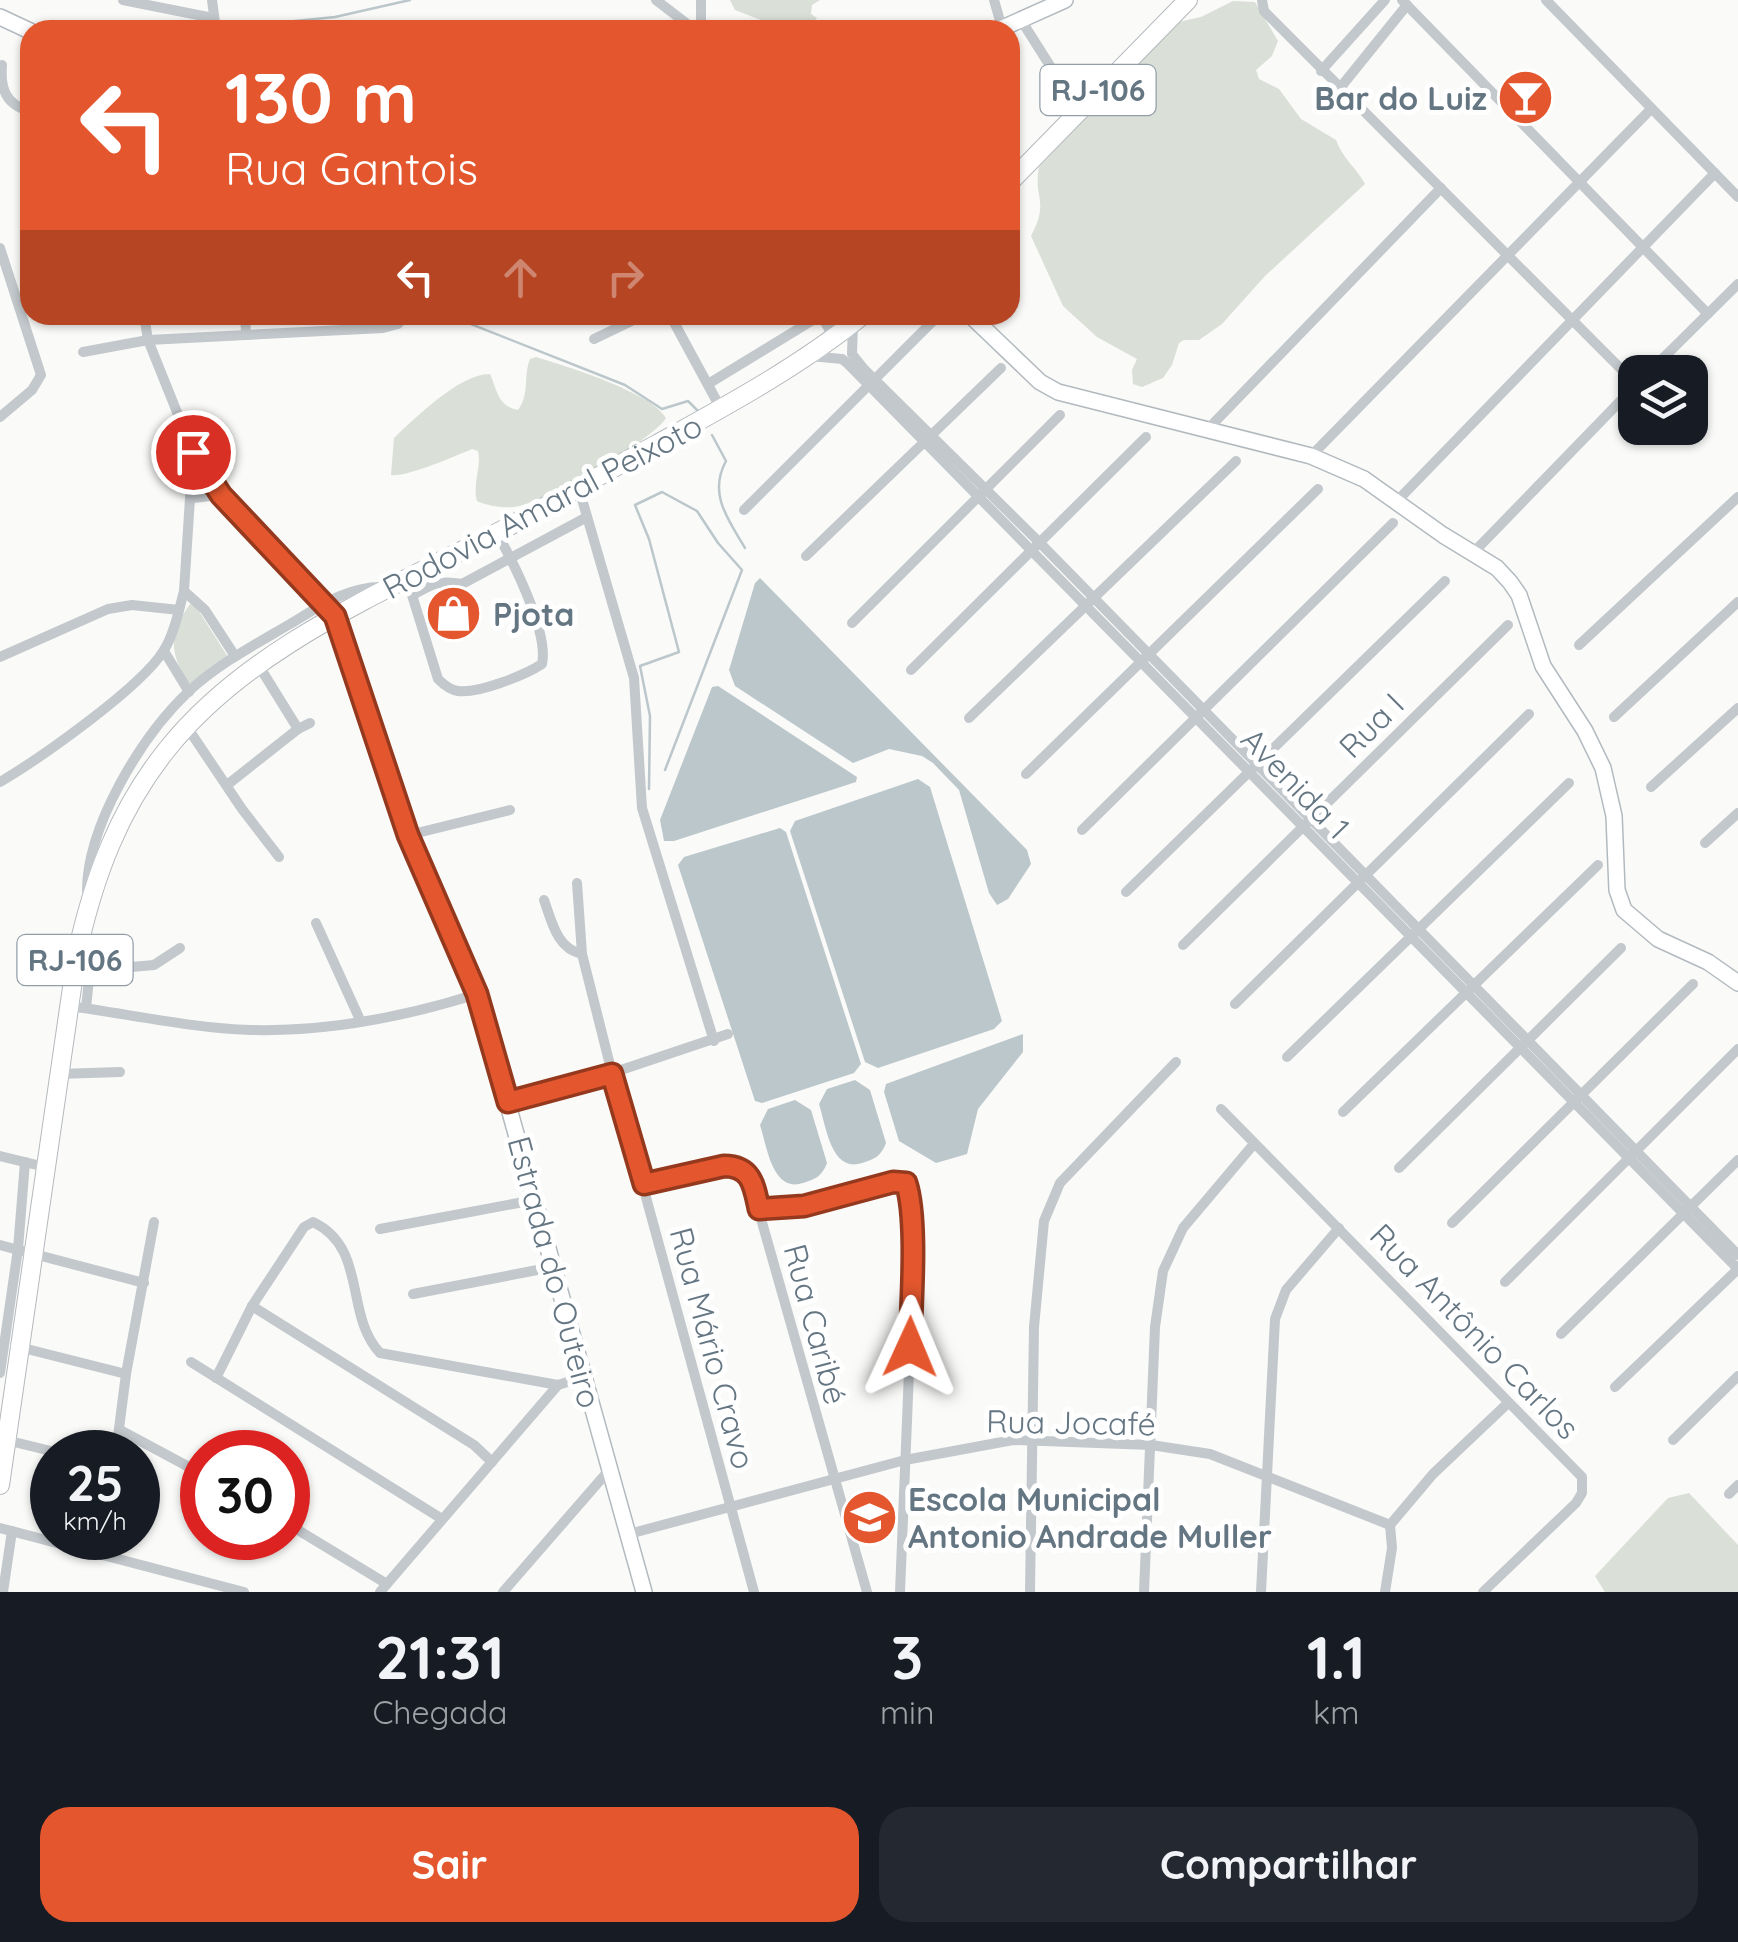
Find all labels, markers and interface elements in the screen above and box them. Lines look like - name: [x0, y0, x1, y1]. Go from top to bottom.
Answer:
- text: 130 m: [225, 53, 417, 141]
- icon: left: [60, 60, 190, 190]
- road number: RJ-106: [1040, 65, 1156, 115]
- bar icon: Bar do Luiz: [1496, 68, 1556, 128]
- place label: Bar do Luiz: [1314, 78, 1487, 118]
- text: Rua Gantois: [225, 140, 478, 196]
- icon: left: [388, 250, 443, 305]
- icon: ahead: [493, 250, 548, 305]
- icon: right: [598, 250, 653, 305]
- map controls: [1618, 355, 1708, 445]
- button: layers: [1618, 355, 1708, 445]
- street label: Rodovia Amaral Peixoto: [375, 405, 709, 607]
- pin: [151, 410, 236, 495]
- icon: arrive: [166, 425, 221, 480]
- shop icon: Pjota: [424, 584, 484, 644]
- place label: Pjota: [493, 594, 574, 634]
- street label: Rua I: [1330, 684, 1412, 766]
- street label: Avenida 1: [1233, 719, 1359, 847]
- road number: RJ-106: [18, 935, 132, 985]
- street label: Estrada do Outeiro: [499, 1132, 611, 1412]
- street label: Rua Antônio Carlos: [1362, 1215, 1588, 1447]
- street label: Rua Mário Cravo: [662, 1223, 764, 1473]
- street label: Rua Caribé: [775, 1239, 857, 1409]
- position arrow: [858, 1295, 962, 1399]
- street label: Rua Jocafé: [986, 1401, 1156, 1443]
- speed limit sign: 30: [180, 1430, 310, 1560]
- text: 25: [66, 1451, 124, 1514]
- place label: Escola Municipal Antonio Andrade Muller: [908, 1479, 1272, 1556]
- school or university icon: Escola Municipal Antonio Andrade Muller: [839, 1487, 899, 1547]
- text: km/h: [63, 1505, 127, 1536]
- text: 21:31: [375, 1619, 505, 1694]
- text: 3: [891, 1619, 923, 1694]
- text: 1.1: [1307, 1619, 1366, 1694]
- text: Chegada: [372, 1692, 507, 1732]
- text: min: [880, 1692, 934, 1732]
- text: km: [1313, 1692, 1359, 1732]
- button: Sair: [40, 1807, 859, 1922]
- button: Compartilhar: [879, 1807, 1698, 1922]

